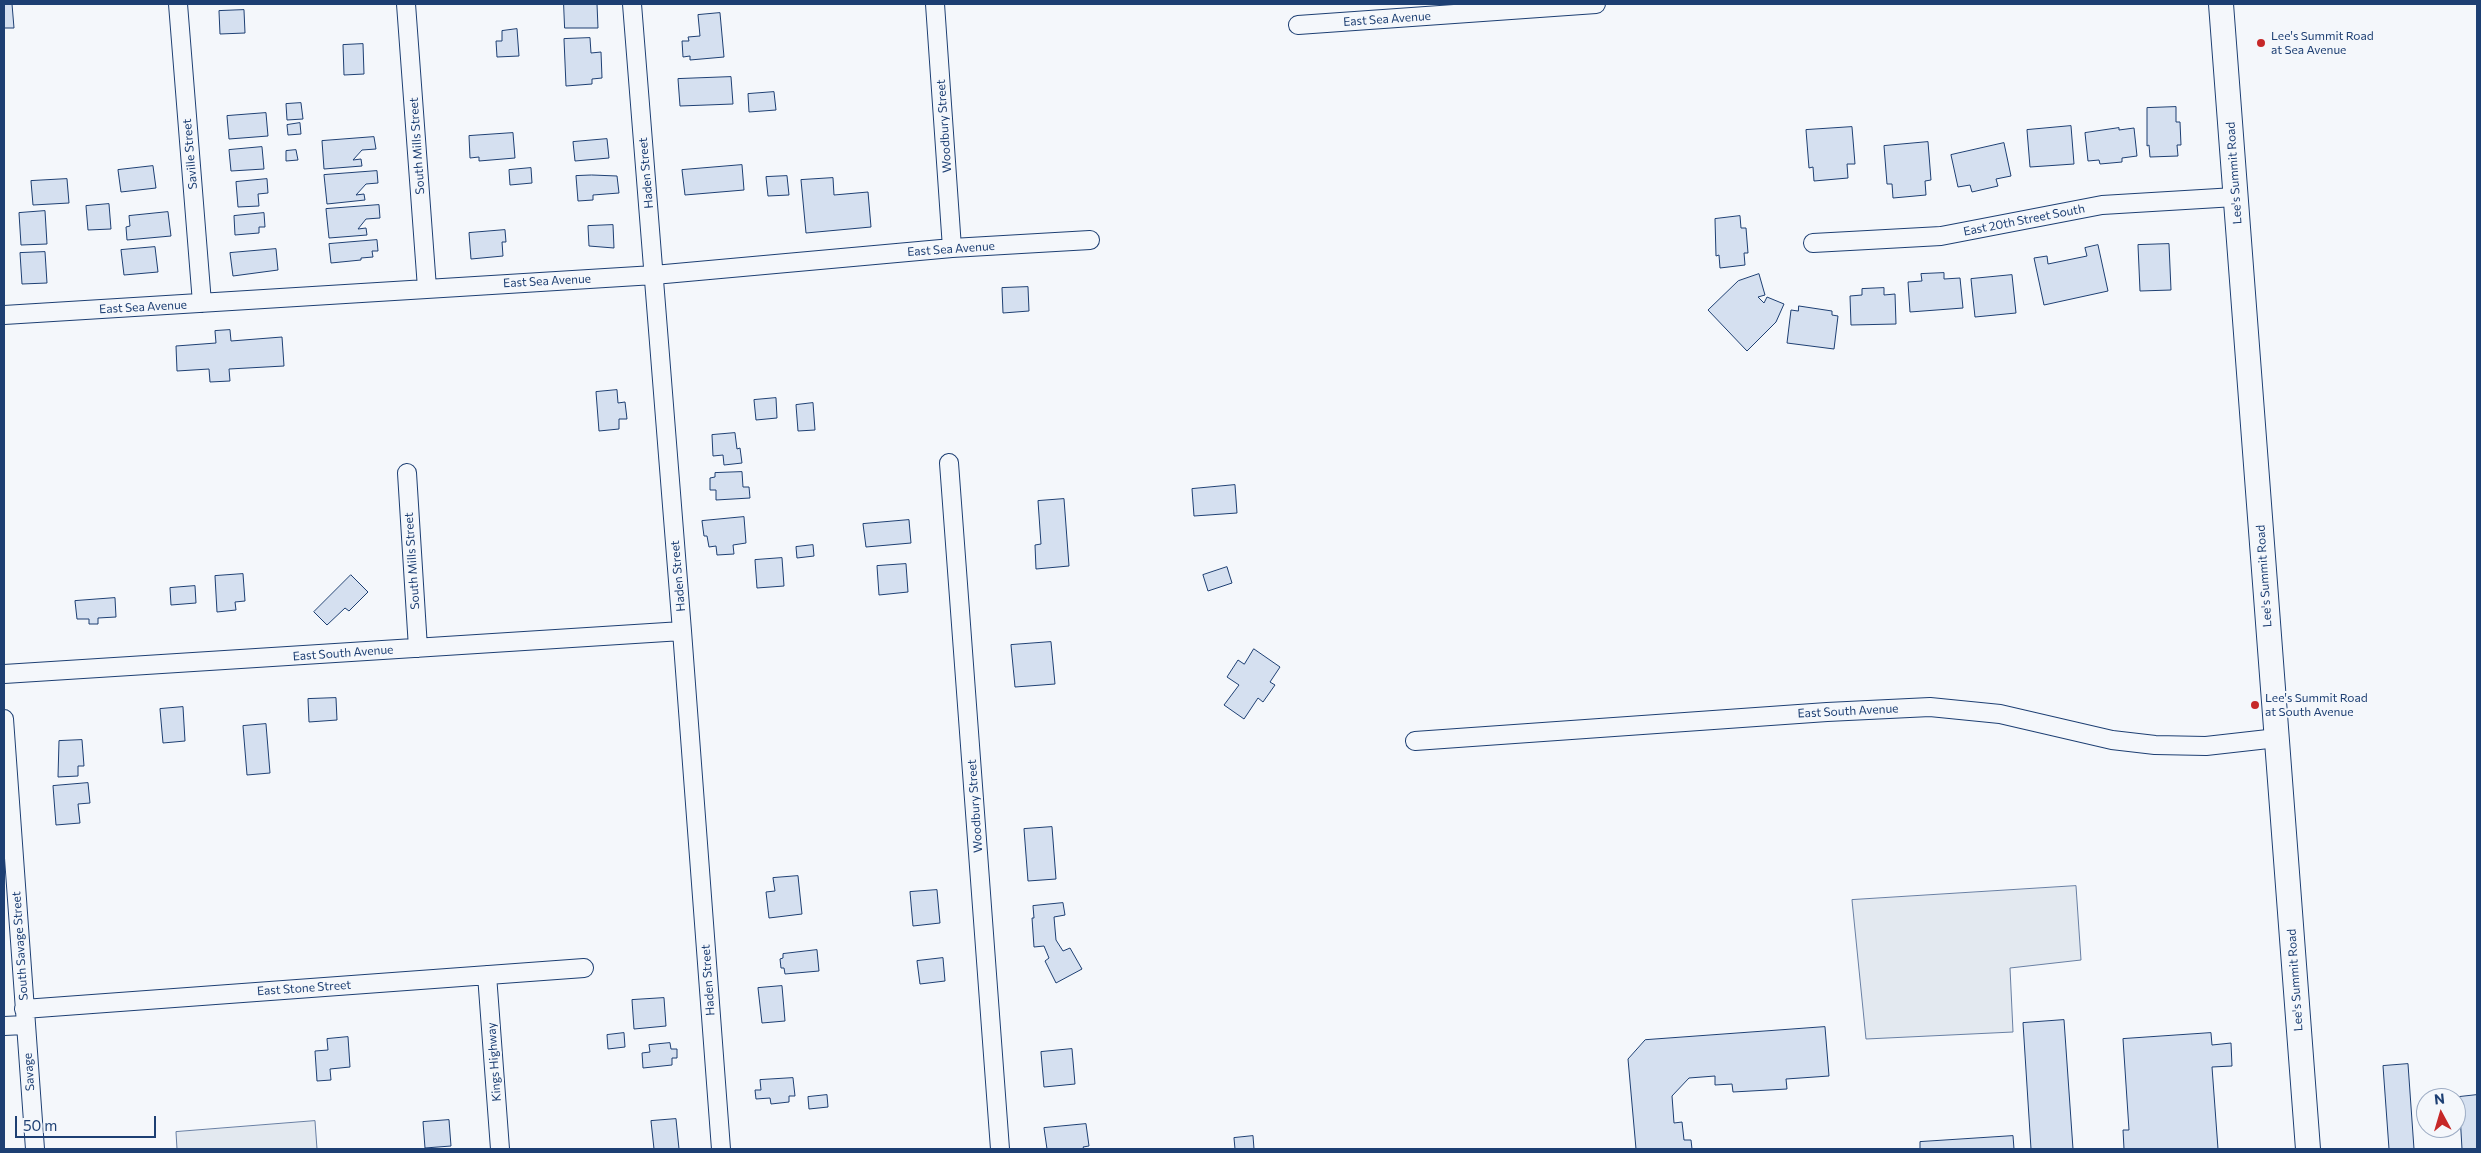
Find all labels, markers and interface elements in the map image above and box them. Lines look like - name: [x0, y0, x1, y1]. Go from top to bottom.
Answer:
- street label: East Sea Avenue: [1343, 9, 1431, 29]
- place label: Lee's Summit Road at Sea Avenue: [2271, 29, 2374, 57]
- marker: Lee's Summit Road at Sea Avenue: [2255, 37, 2267, 49]
- street label: Woodbury Street: [934, 79, 954, 173]
- street label: South Mills Street: [406, 97, 428, 195]
- street label: Saville Street: [180, 118, 200, 190]
- street label: Lee's Summit Road: [2223, 121, 2245, 225]
- street label: Haden Street: [636, 137, 656, 209]
- street label: East 20th Street South: [1962, 201, 2086, 239]
- street label: East Sea Avenue: [907, 239, 995, 259]
- street label: East Sea Avenue: [503, 272, 591, 290]
- street label: East Sea Avenue: [99, 298, 187, 316]
- street label: South Mills Street: [401, 512, 423, 610]
- street label: Lee's Summit Road: [2253, 524, 2275, 628]
- street label: Haden Street: [668, 540, 688, 612]
- street label: East South Avenue: [292, 642, 394, 664]
- place label: Lee's Summit Road at South Avenue: [2265, 691, 2368, 719]
- marker: Lee's Summit Road at South Avenue: [2249, 699, 2261, 711]
- street label: East South Avenue: [1797, 701, 1899, 721]
- street label: Woodbury Street: [965, 759, 985, 853]
- street label: South Savage Street: [9, 891, 31, 1001]
- street label: Lee's Summit Road: [2284, 928, 2306, 1032]
- street label: Haden Street: [698, 944, 718, 1016]
- street label: East Stone Street: [256, 978, 352, 998]
- street label: Kings Highway: [484, 1022, 504, 1102]
- street label: Savage: [20, 1052, 38, 1092]
- north arrow: [2416, 1088, 2466, 1138]
- text: N: [2433, 1090, 2446, 1108]
- scale bar: [18, 1106, 159, 1138]
- text: 50 m: [23, 1116, 57, 1134]

